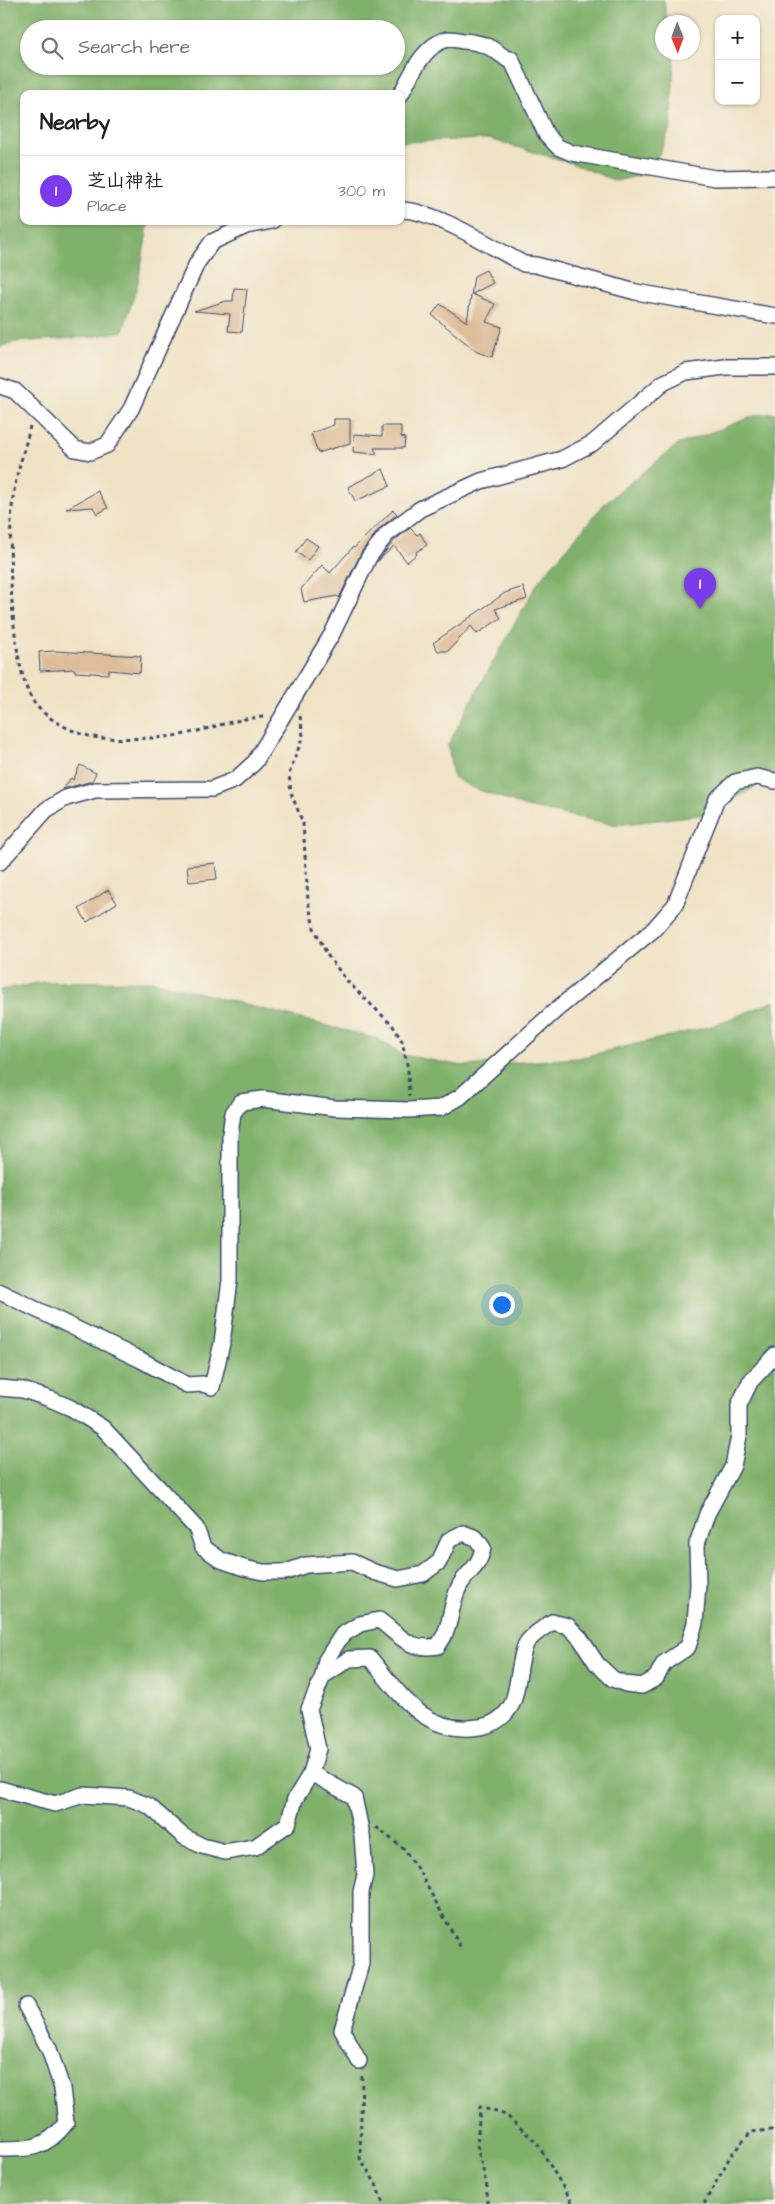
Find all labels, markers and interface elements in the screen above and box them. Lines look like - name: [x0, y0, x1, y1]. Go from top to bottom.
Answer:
- north arrow: [655, 15, 700, 60]
- map controls: [715, 15, 760, 105]
- button: +: [715, 15, 760, 60]
- search box: [20, 20, 405, 75]
- icon: search: [38, 34, 66, 62]
- text: Search here: [78, 34, 190, 61]
- button: −: [715, 60, 760, 105]
- text: Nearby: [40, 108, 110, 137]
- text: 芝山神社: [87, 168, 163, 195]
- text: 1: [55, 180, 57, 202]
- text: 300 m: [338, 180, 385, 202]
- text: Place: [87, 195, 127, 217]
- pin: 1: [684, 568, 716, 609]
- your location: [489, 1292, 515, 1318]

